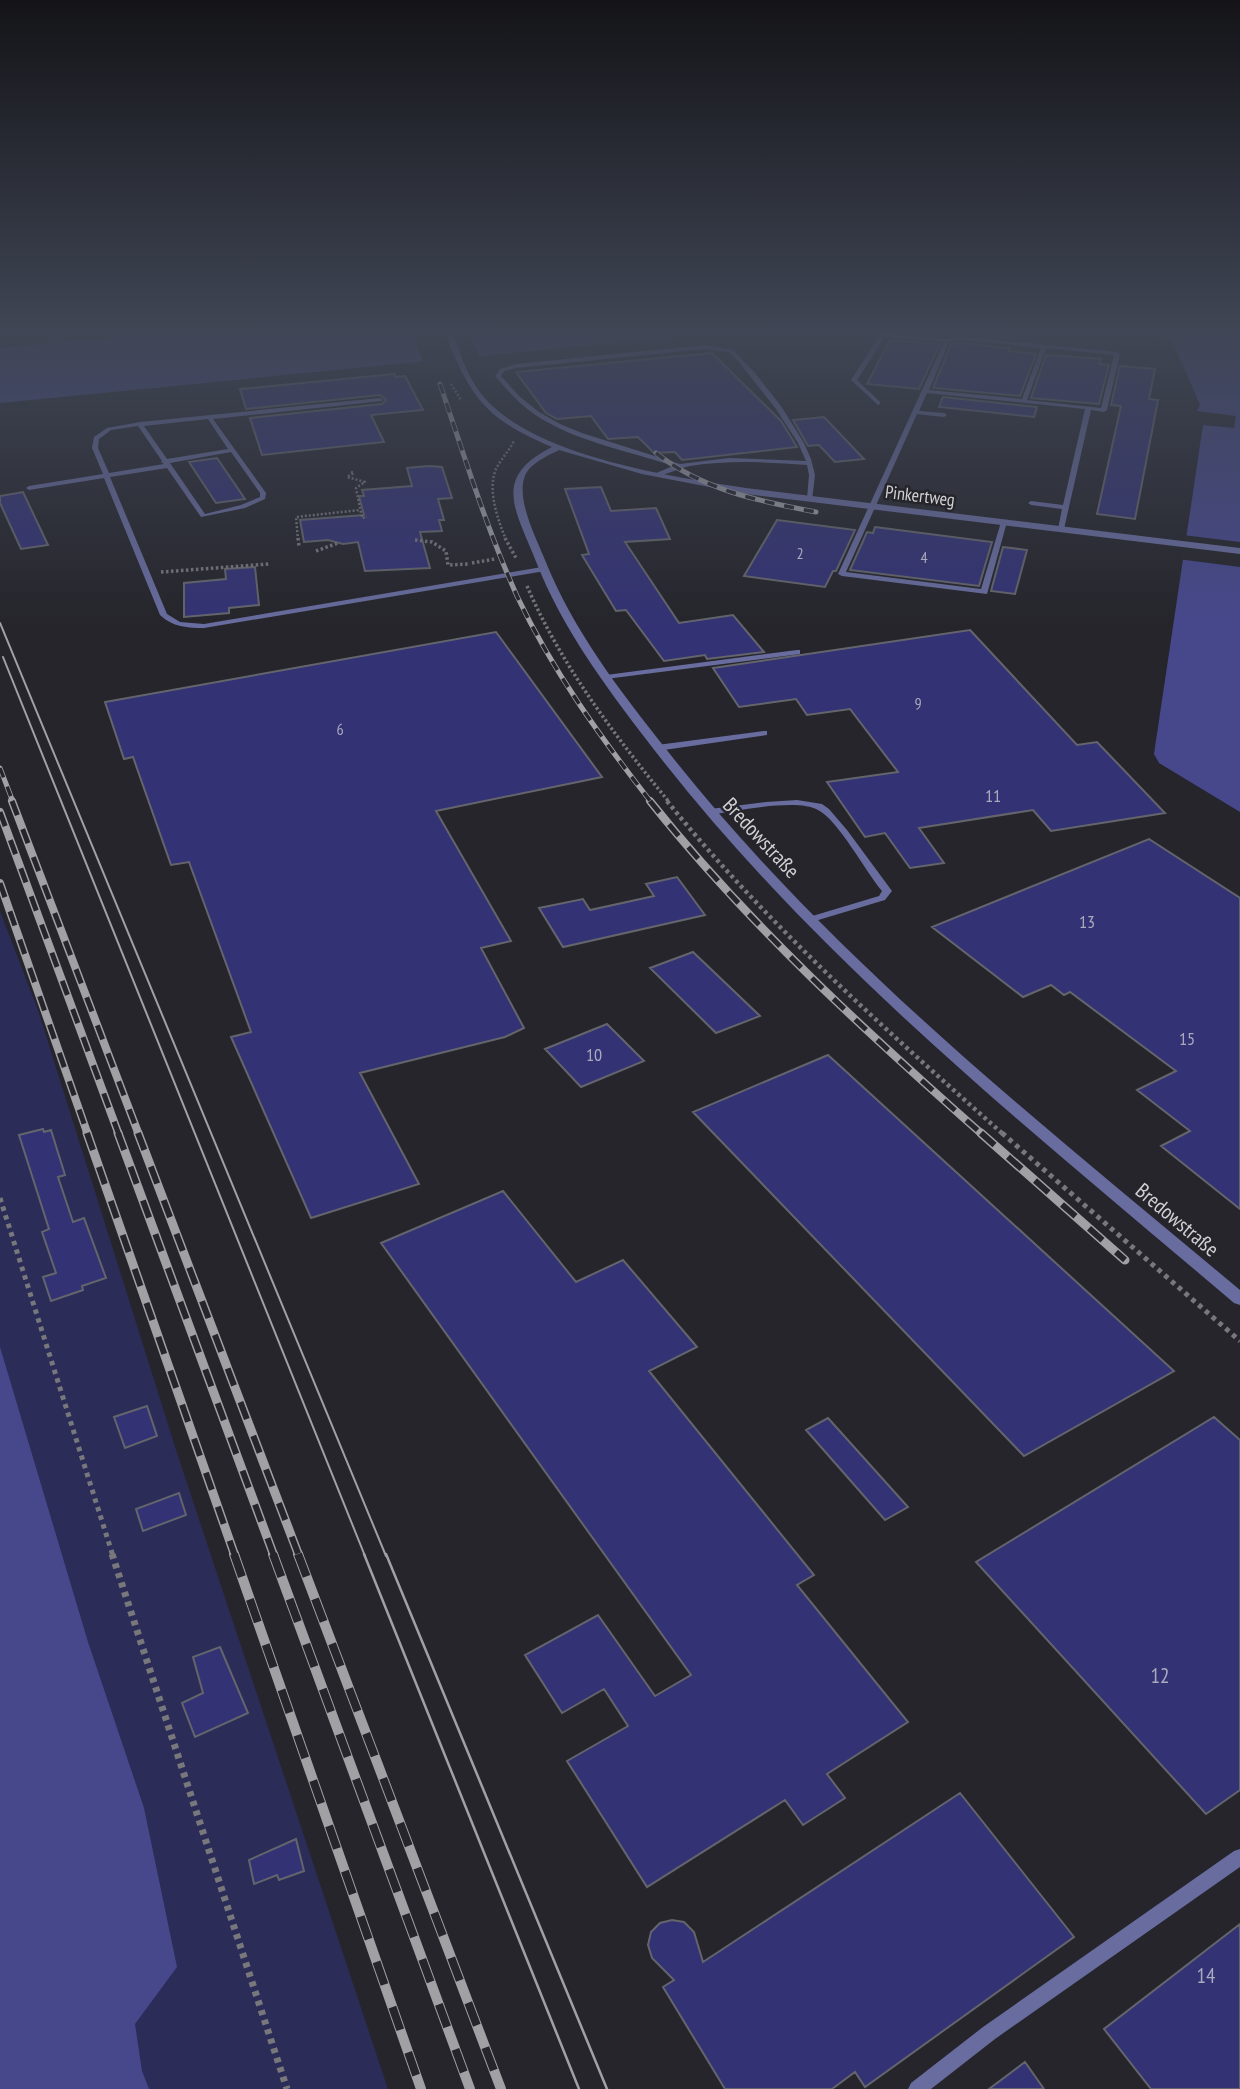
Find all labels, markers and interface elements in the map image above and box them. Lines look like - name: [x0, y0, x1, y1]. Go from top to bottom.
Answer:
- street label: Pinkertweg: [884, 480, 956, 511]
- house number: 2: [796, 543, 804, 563]
- house number: 4: [920, 547, 928, 567]
- house number: 9: [914, 693, 922, 713]
- house number: 6: [336, 719, 344, 739]
- house number: 11: [985, 784, 1001, 807]
- street label: Bredowstraße: [717, 792, 806, 884]
- house number: 13: [1079, 910, 1095, 933]
- house number: 15: [1179, 1027, 1195, 1050]
- house number: 10: [586, 1043, 602, 1066]
- street label: Bredowstraße: [1130, 1177, 1225, 1262]
- house number: 12: [1151, 1662, 1169, 1689]
- house number: 14: [1197, 1962, 1216, 1989]

